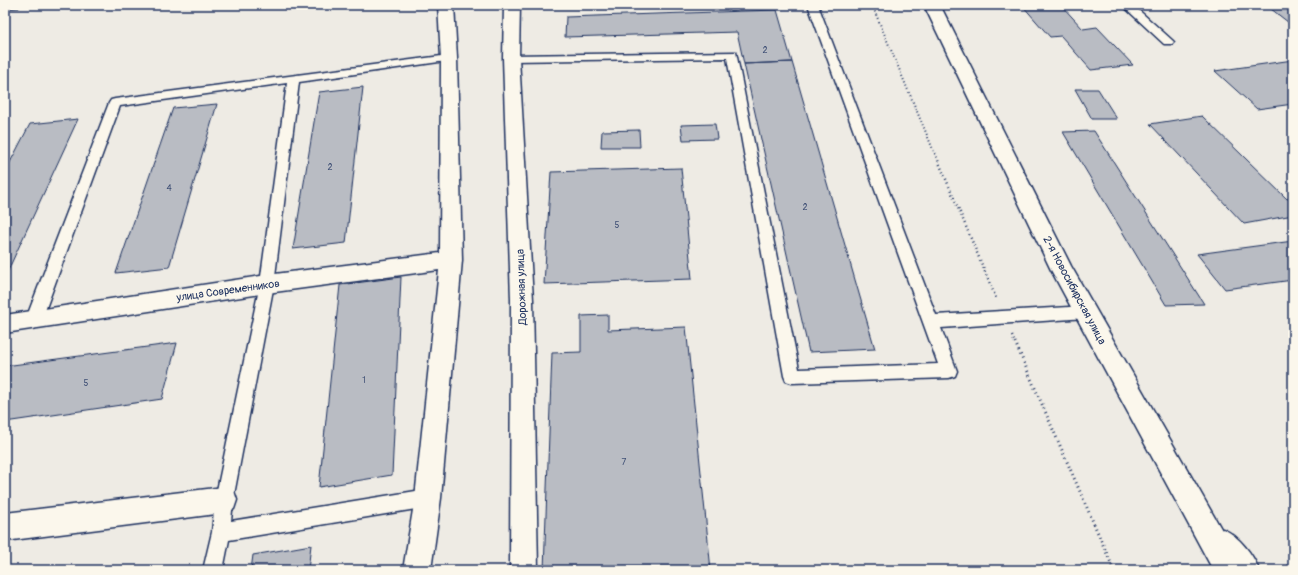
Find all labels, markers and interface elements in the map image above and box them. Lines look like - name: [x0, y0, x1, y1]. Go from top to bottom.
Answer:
- house number: 2: [762, 45, 768, 56]
- house number: 2: [327, 162, 333, 173]
- house number: 4: [166, 183, 172, 194]
- house number: 2: [802, 202, 808, 213]
- house number: 5: [615, 220, 620, 231]
- street label: 2-я Новосибирская улица: [1040, 234, 1109, 347]
- street label: Дорожная улица: [514, 249, 529, 326]
- street label: улица Современников: [175, 277, 280, 304]
- house number: 1: [362, 375, 366, 386]
- house number: 5: [84, 378, 89, 389]
- house number: 7: [622, 457, 627, 468]

